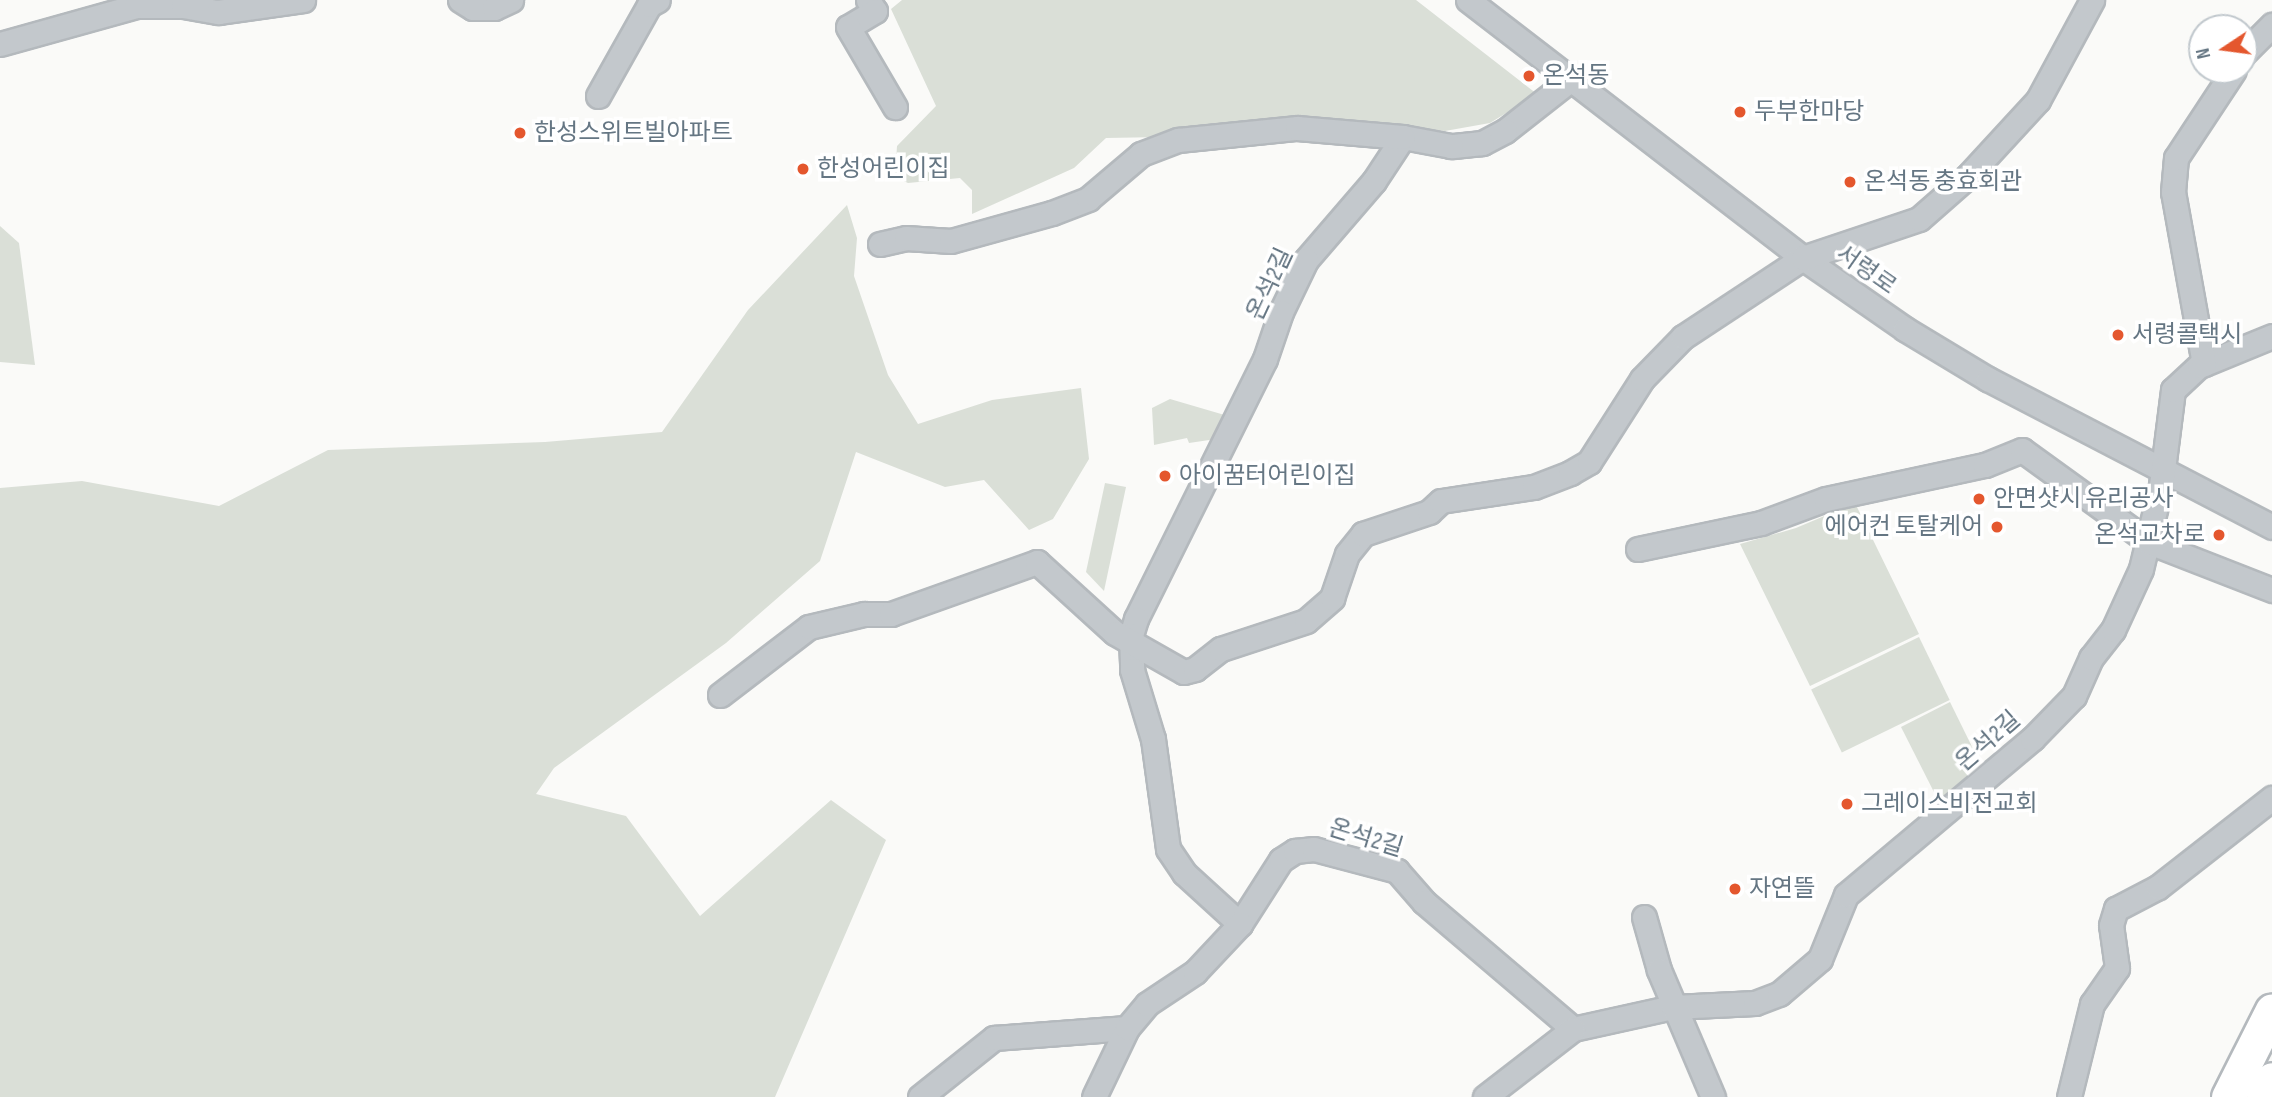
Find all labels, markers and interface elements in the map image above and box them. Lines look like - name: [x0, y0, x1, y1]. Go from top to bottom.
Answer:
- north arrow: [2188, 14, 2258, 84]
- text: N: [2192, 46, 2216, 61]
- place label: 온석동: [1543, 62, 1609, 90]
- marker: 온석동: [1521, 68, 1537, 84]
- place label: 두부한마당: [1754, 98, 1864, 126]
- marker: 두부한마당: [1732, 104, 1748, 120]
- place label: 한성스위트빌아파트: [534, 119, 733, 147]
- marker: 한성스위트빌아파트: [512, 125, 528, 141]
- place label: 한성어린이집: [817, 155, 949, 183]
- marker: 한성어린이집: [795, 161, 811, 177]
- place label: 온석동 충효회관: [1864, 168, 2022, 196]
- marker: 온석동 충효회관: [1842, 174, 1858, 190]
- street label: 서령로: [1831, 239, 1901, 301]
- street label: 온석2길: [1241, 243, 1299, 325]
- place label: 서령콜택시: [2132, 321, 2242, 349]
- marker: 서령콜택시: [2110, 327, 2126, 343]
- place label: 아이꿈터어린이집: [1179, 462, 1356, 490]
- marker: 아이꿈터어린이집: [1157, 468, 1173, 484]
- place label: 안면샷시 유리공사: [1993, 485, 2173, 513]
- marker: 안면샷시 유리공사: [1971, 491, 1987, 507]
- place label: 에어컨 토탈케어: [1825, 513, 1983, 541]
- marker: 에어컨 토탈케어: [1989, 519, 2005, 535]
- place label: 온석교차로: [2095, 521, 2205, 549]
- marker: 온석교차로: [2211, 527, 2227, 543]
- street label: 온석2길: [1950, 705, 2026, 777]
- place label: 그레이스비전교회: [1861, 790, 2038, 818]
- marker: 그레이스비전교회: [1839, 796, 1855, 812]
- street label: 온석2길: [1325, 813, 1407, 863]
- place label: 자연뜰: [1749, 875, 1815, 903]
- marker: 자연뜰: [1727, 881, 1743, 897]

